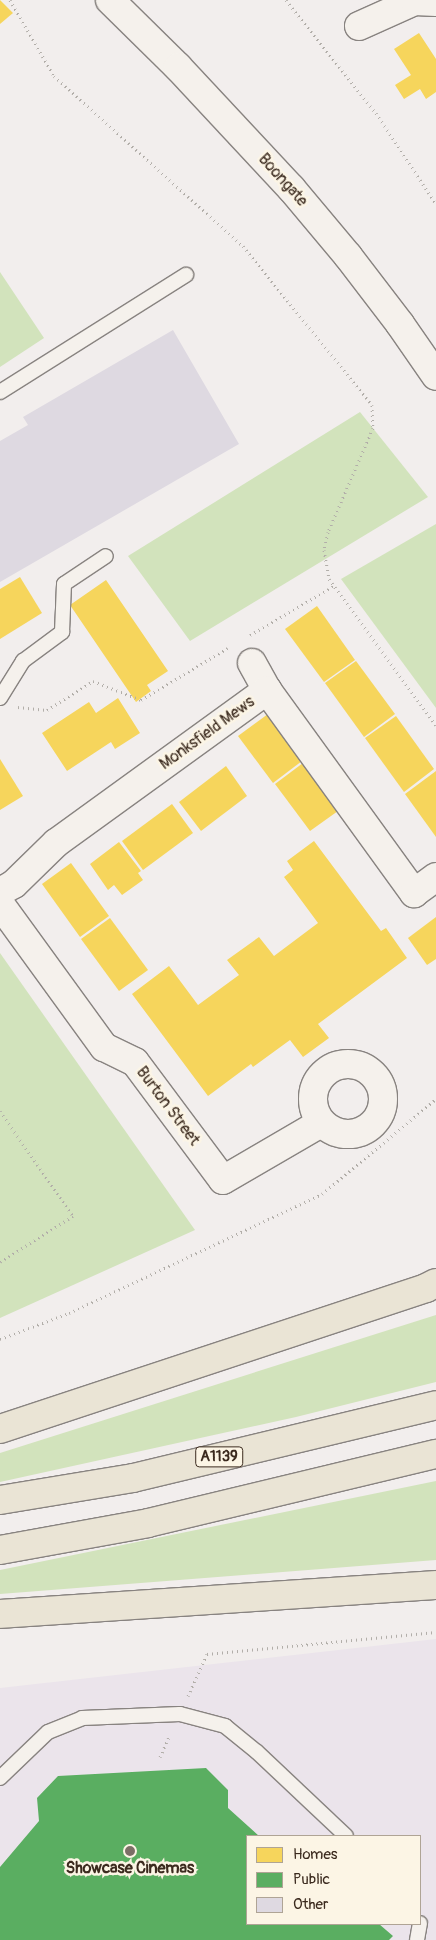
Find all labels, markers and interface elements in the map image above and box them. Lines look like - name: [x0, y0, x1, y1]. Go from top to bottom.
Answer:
- street label: Boongate: [254, 150, 312, 210]
- street label: Monksfield Mews: [156, 692, 258, 774]
- street label: Burton Street: [132, 1063, 204, 1149]
- road number: A1139: [194, 1444, 244, 1470]
- legend: [246, 1835, 421, 1925]
- marker: Showcase Cinemas: [124, 1845, 136, 1857]
- text: Homes: [293, 1845, 338, 1864]
- place label: Showcase Cinemas: [66, 1858, 194, 1878]
- text: Public: [293, 1870, 330, 1889]
- text: Other: [293, 1895, 328, 1914]

